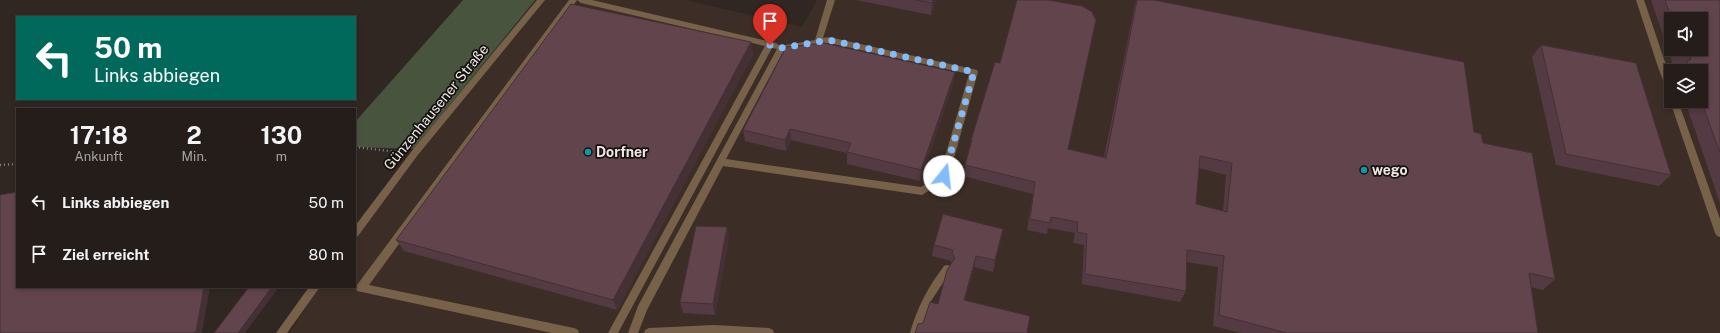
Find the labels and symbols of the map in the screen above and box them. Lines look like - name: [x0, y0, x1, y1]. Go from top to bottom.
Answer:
- pin: [753, 4, 787, 45]
- street label: Günzenhausener Straße: [380, 41, 492, 173]
- place label: Dorfner: [596, 144, 648, 160]
- marker: Dorfner: [583, 147, 593, 157]
- position arrow: [923, 155, 965, 197]
- place label: wego: [1372, 162, 1407, 178]
- marker: wego: [1359, 165, 1369, 175]

